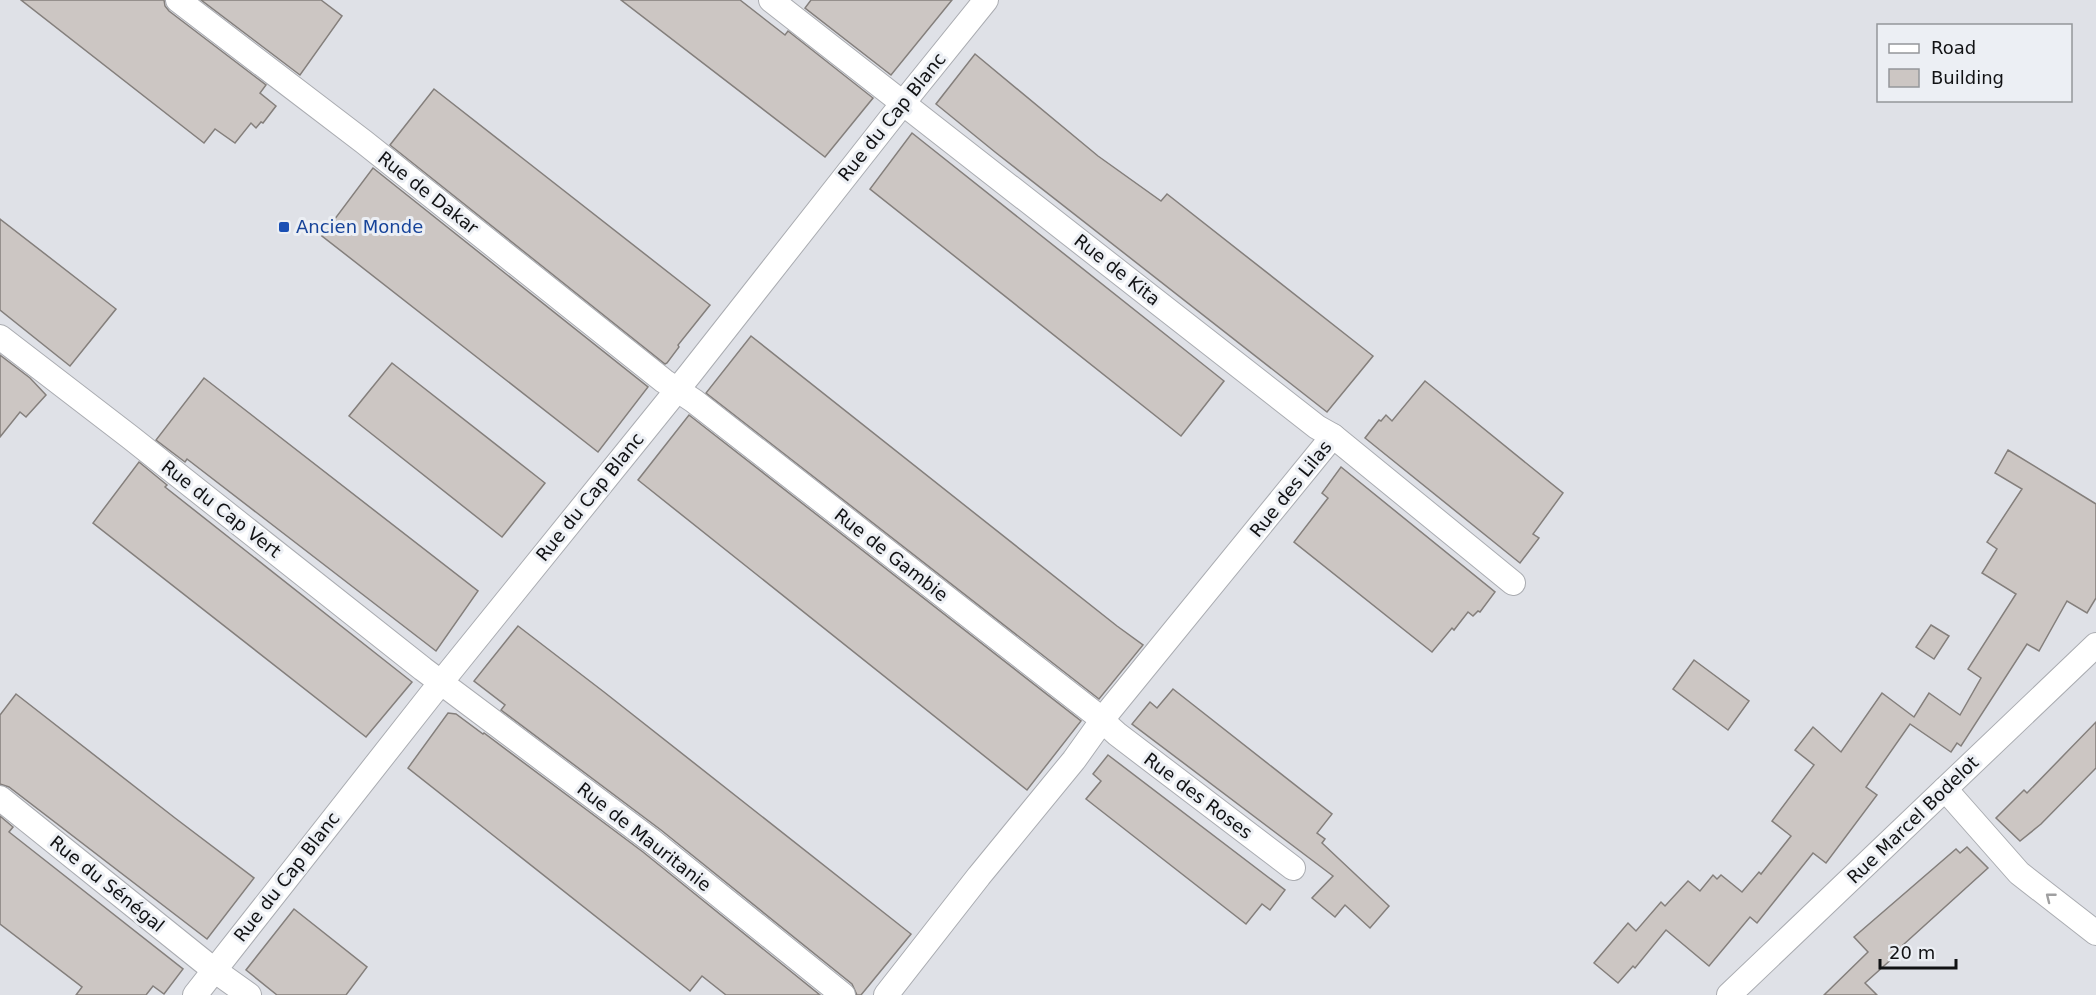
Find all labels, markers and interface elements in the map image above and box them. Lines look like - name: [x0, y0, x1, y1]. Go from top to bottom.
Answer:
- legend: [1877, 24, 2072, 102]
- text: Road: [1931, 37, 1976, 58]
- street label: Rue du Cap Blanc: [833, 48, 950, 185]
- text: Building: [1931, 67, 2004, 88]
- street label: Rue de Dakar: [374, 147, 483, 239]
- place label: Ancien Monde: [296, 216, 423, 237]
- marker: Ancien Monde: [277, 220, 291, 234]
- street label: Rue de Kita: [1070, 230, 1164, 310]
- street label: Rue du Cap Blanc: [531, 428, 648, 565]
- street label: Rue des Lilas: [1245, 436, 1336, 541]
- street label: Rue du Cap Vert: [157, 455, 285, 562]
- street label: Rue de Gambie: [830, 504, 952, 605]
- street label: Rue des Roses: [1140, 748, 1257, 843]
- street label: Rue Marcel Bodelot: [1843, 752, 1983, 888]
- street label: Rue de Mauritanie: [573, 778, 715, 895]
- street label: Rue du Cap Blanc: [229, 808, 344, 946]
- street label: Rue du Sénégal: [46, 831, 169, 936]
- one-way arrow: [2046, 893, 2057, 904]
- scale bar: [1880, 932, 1956, 970]
- text: 20 m: [1889, 942, 1935, 963]

